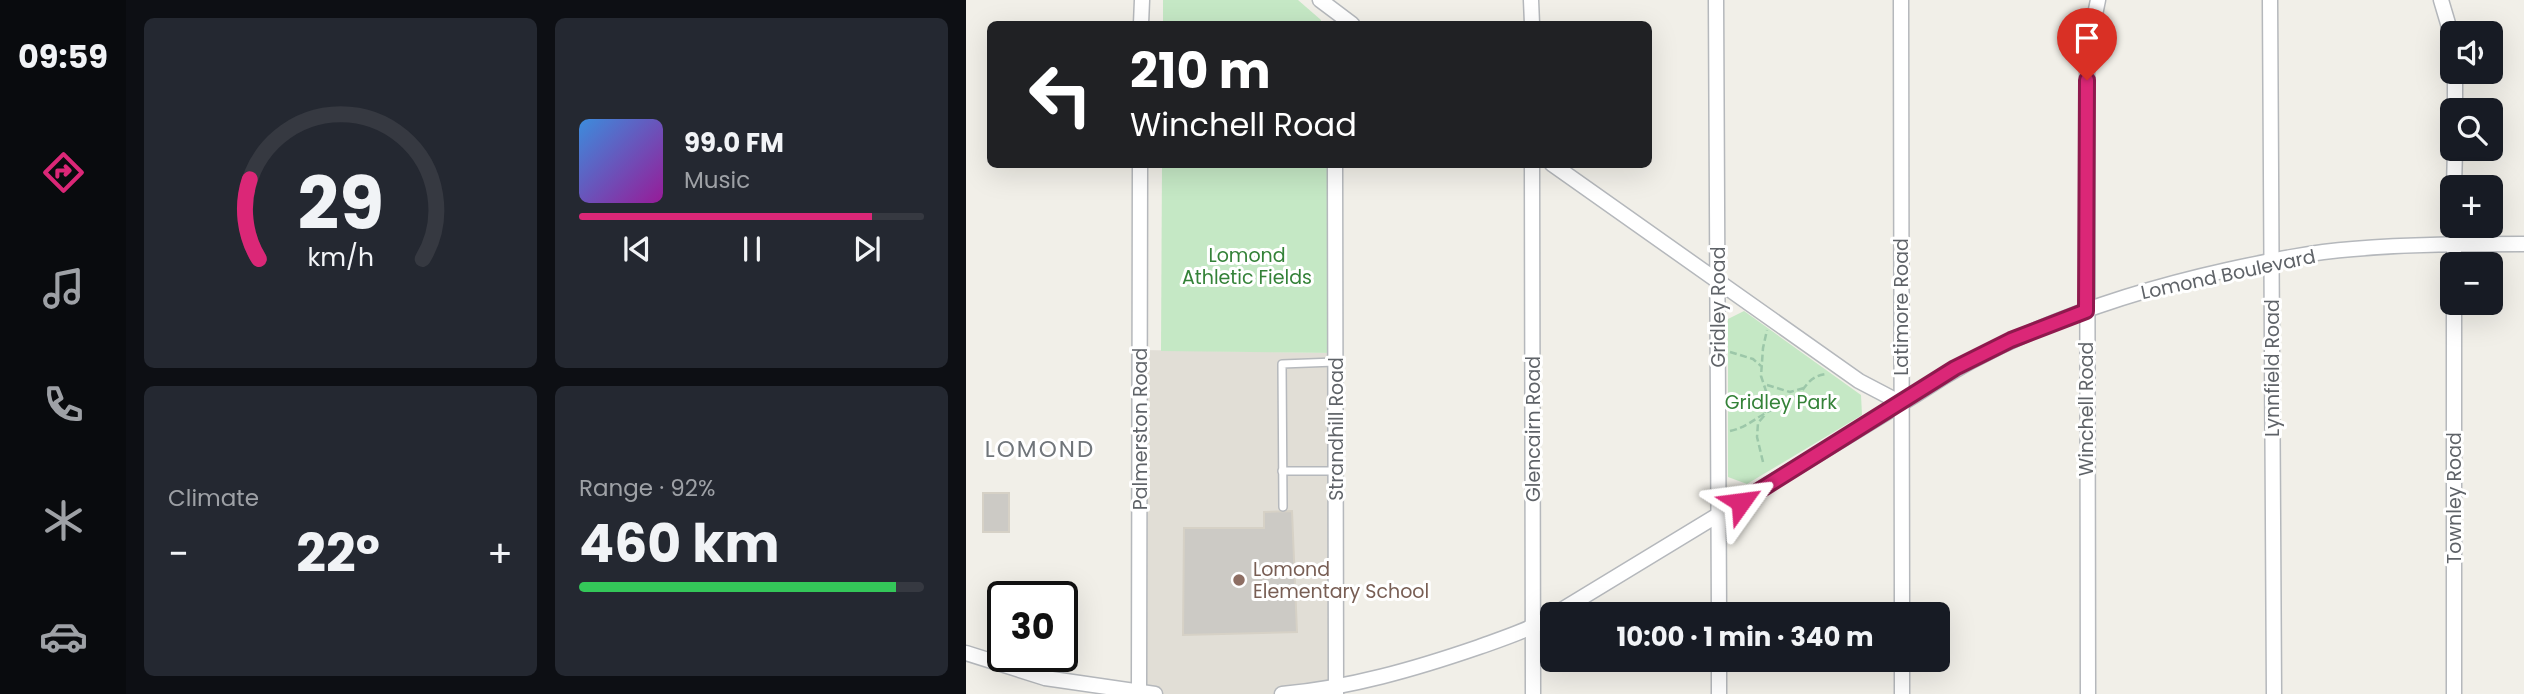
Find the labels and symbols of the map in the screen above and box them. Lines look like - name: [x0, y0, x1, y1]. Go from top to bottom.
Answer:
- pin: [2057, 8, 2117, 80]
- street label: Latimore Road: [1888, 238, 1915, 376]
- park label: Lomond Athletic Fields: [1182, 242, 1312, 291]
- street label: Lomond Boulevard: [2138, 243, 2318, 306]
- street label: Gridley Road: [1705, 246, 1732, 368]
- street label: Lynnfield Road: [2259, 299, 2286, 437]
- street label: Winchell Road: [2073, 342, 2100, 476]
- street label: Palmerston Road: [1127, 348, 1154, 510]
- street label: Glencairn Road: [1520, 356, 1547, 502]
- street label: Strandhill Road: [1323, 357, 1350, 501]
- park label: Gridley Park: [1725, 389, 1837, 416]
- street label: Townley Road: [2441, 432, 2468, 564]
- district label: LOMOND: [985, 433, 1095, 465]
- position arrow: [1704, 465, 1778, 539]
- place label: Lomond Elementary School: [1253, 556, 1429, 605]
- marker: Lomond Elementary School: [1231, 572, 1247, 588]
- speed limit sign: 30: [987, 581, 1078, 672]

